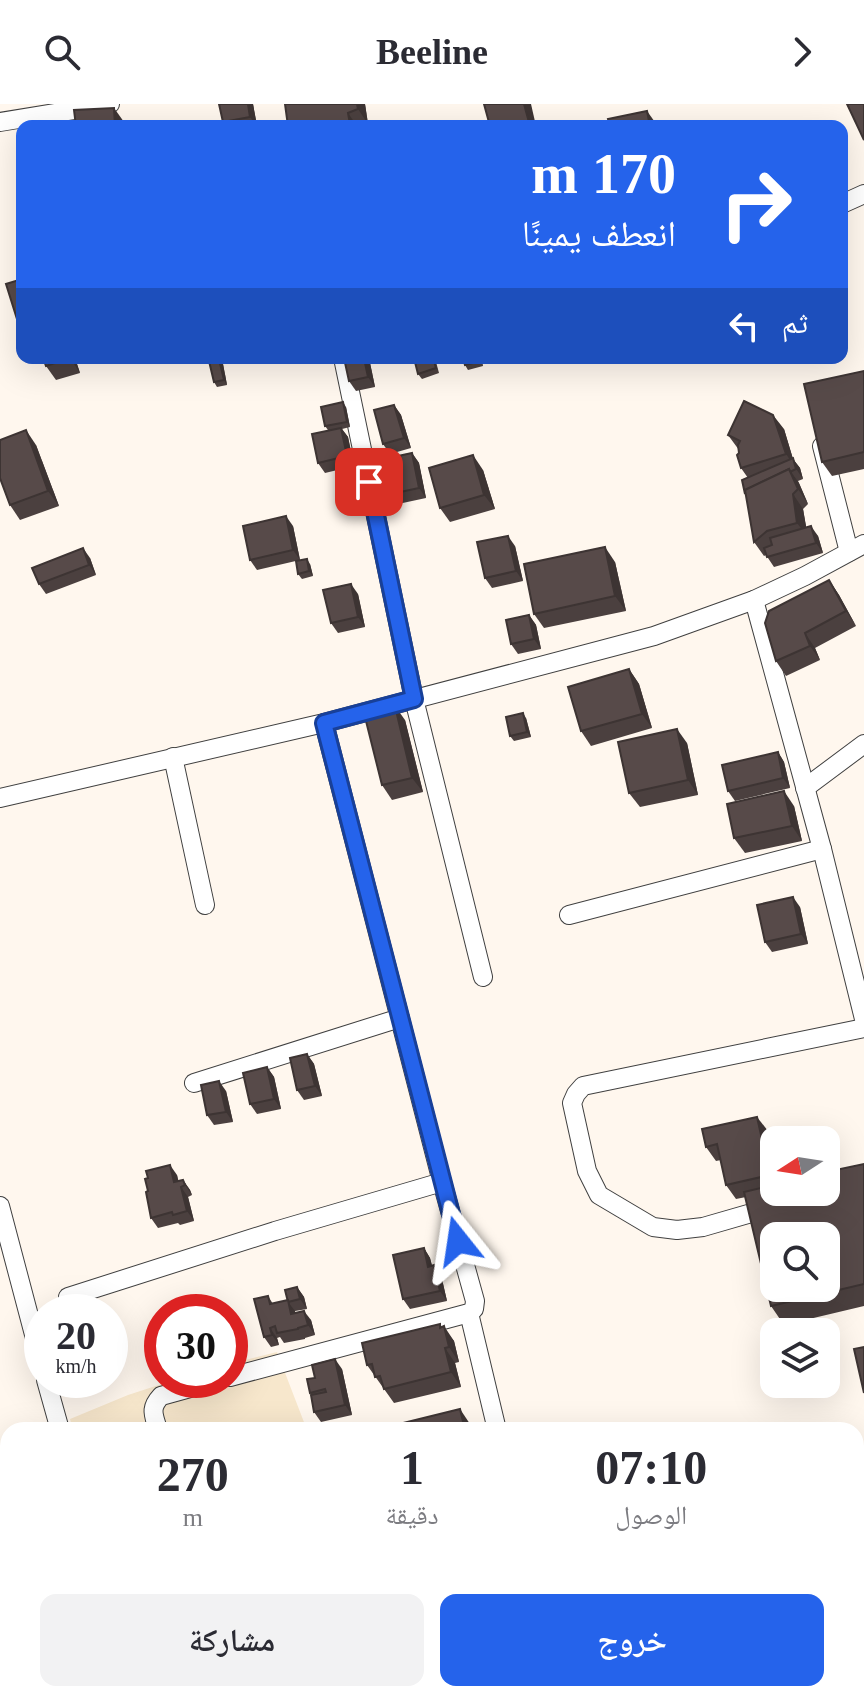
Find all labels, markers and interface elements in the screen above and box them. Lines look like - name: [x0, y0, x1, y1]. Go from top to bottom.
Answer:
- icon: search: [40, 30, 84, 74]
- icon: forward: [780, 30, 824, 74]
- text: Beeline: [376, 32, 488, 72]
- text: 170 m: [531, 143, 676, 205]
- icon: right: [704, 152, 808, 256]
- text: انعطف يمينًا: [522, 214, 676, 254]
- icon: left: [722, 304, 766, 348]
- text: ثم: [782, 306, 808, 339]
- pin: [335, 448, 403, 516]
- icon: arrive: [347, 460, 391, 504]
- north arrow: [760, 1126, 840, 1206]
- map controls: [760, 1126, 840, 1398]
- position arrow: [416, 1199, 500, 1283]
- button: search: [760, 1222, 840, 1302]
- speed limit sign: 30: [144, 1294, 248, 1398]
- text: 20: [56, 1313, 96, 1358]
- button: layers: [760, 1318, 840, 1398]
- text: km/h: [55, 1355, 97, 1377]
- text: 1: [400, 1441, 424, 1494]
- text: 07:10: [595, 1441, 707, 1494]
- text: 270: [157, 1448, 229, 1501]
- text: دقيقة: [386, 1501, 438, 1530]
- text: الوصول: [615, 1501, 687, 1530]
- text: m: [183, 1503, 203, 1532]
- button: مشاركة: [40, 1594, 424, 1686]
- button: خروج: [440, 1594, 824, 1686]

